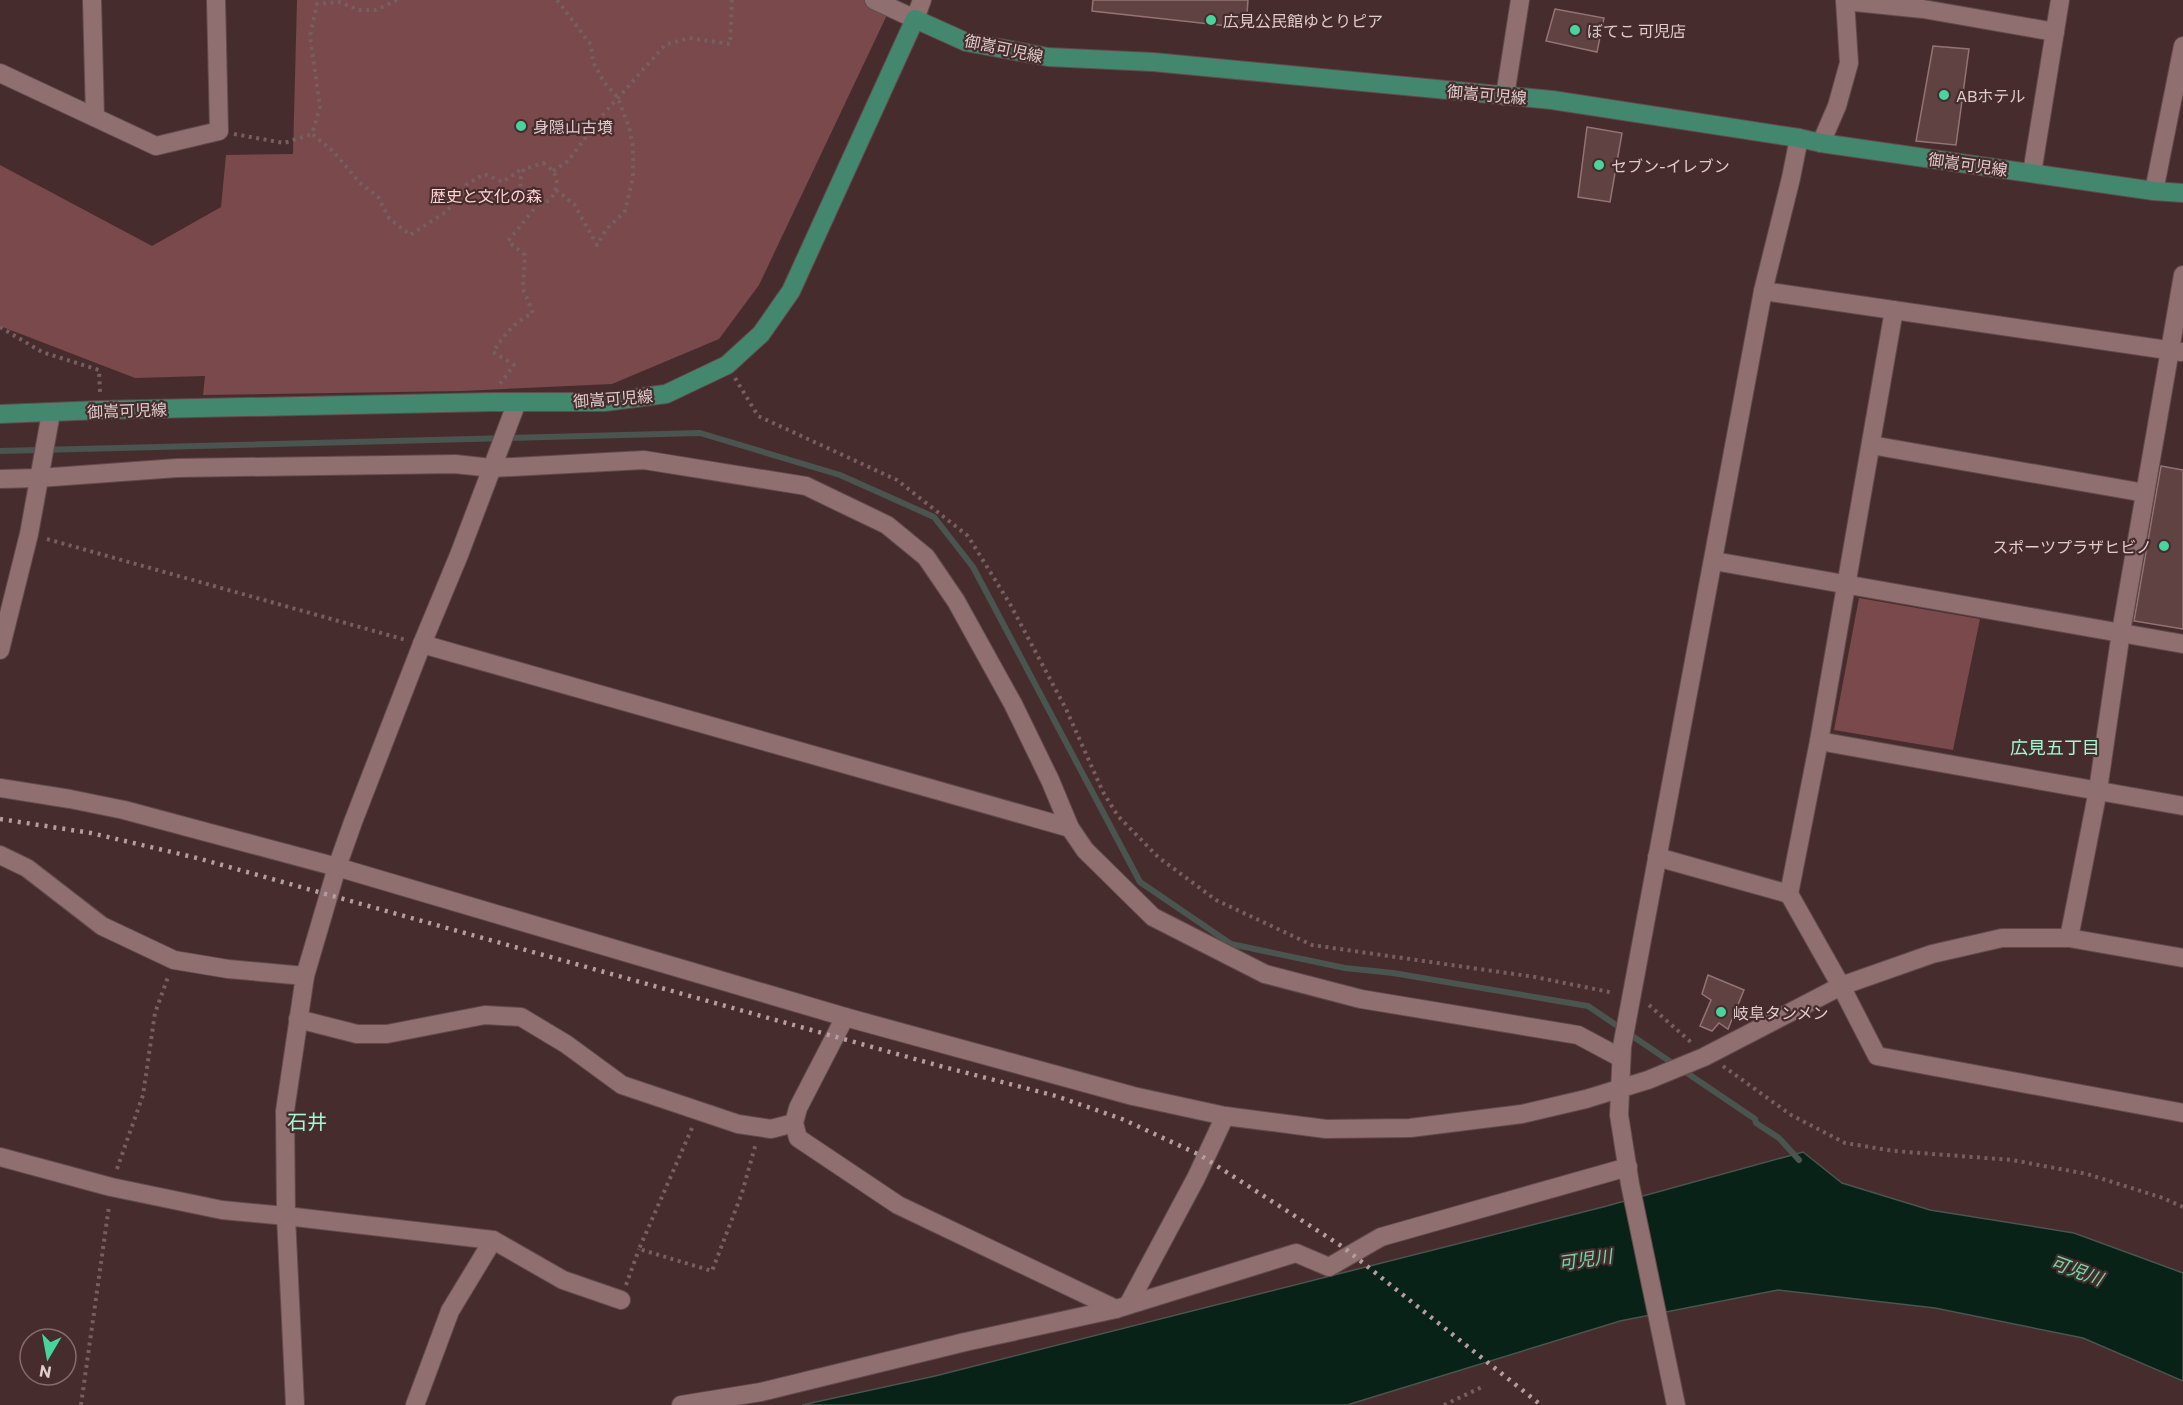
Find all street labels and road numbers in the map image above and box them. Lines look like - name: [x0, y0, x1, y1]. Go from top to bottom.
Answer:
- street label: 御嵩可児線: [963, 30, 1045, 66]
- street label: 御嵩可児線: [1446, 81, 1528, 107]
- street label: 御嵩可児線: [1927, 149, 2009, 179]
- street label: 御嵩可児線: [572, 386, 654, 410]
- street label: 御嵩可児線: [87, 399, 167, 421]

